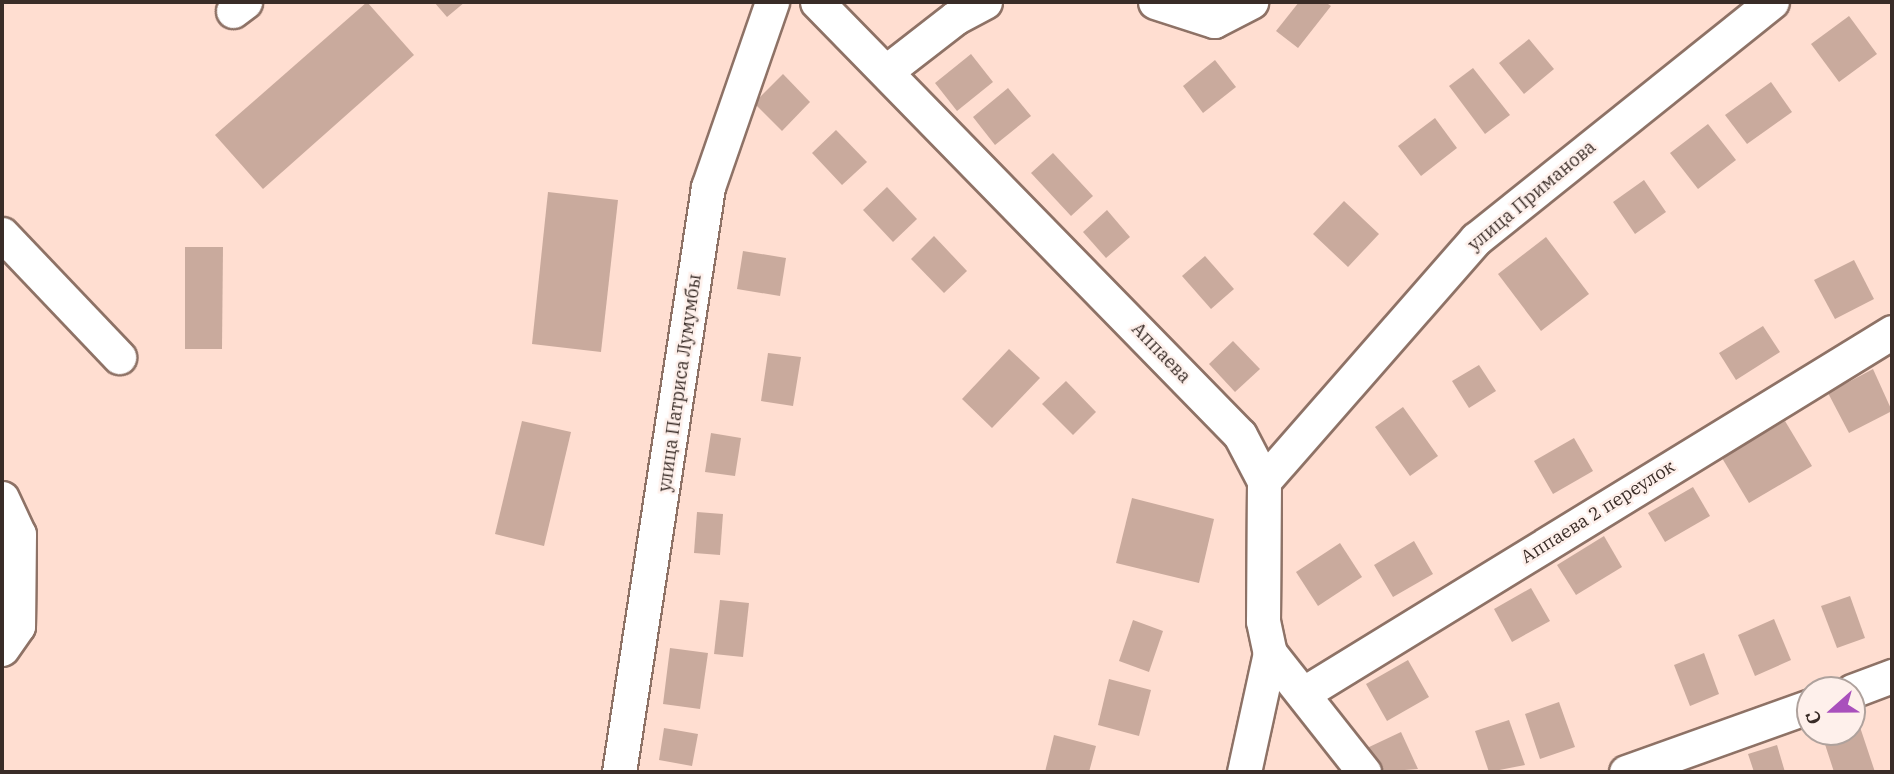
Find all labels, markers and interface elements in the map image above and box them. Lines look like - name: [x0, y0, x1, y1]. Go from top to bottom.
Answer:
- street label: улица Приманова: [1464, 136, 1600, 256]
- street label: улица Патриса Лумумбы: [654, 273, 706, 493]
- street label: Аппаева: [1127, 318, 1195, 388]
- street label: Аппаева 2 переулок: [1517, 456, 1679, 568]
- north arrow: [1796, 676, 1866, 746]
- text: С: [1800, 708, 1827, 728]

